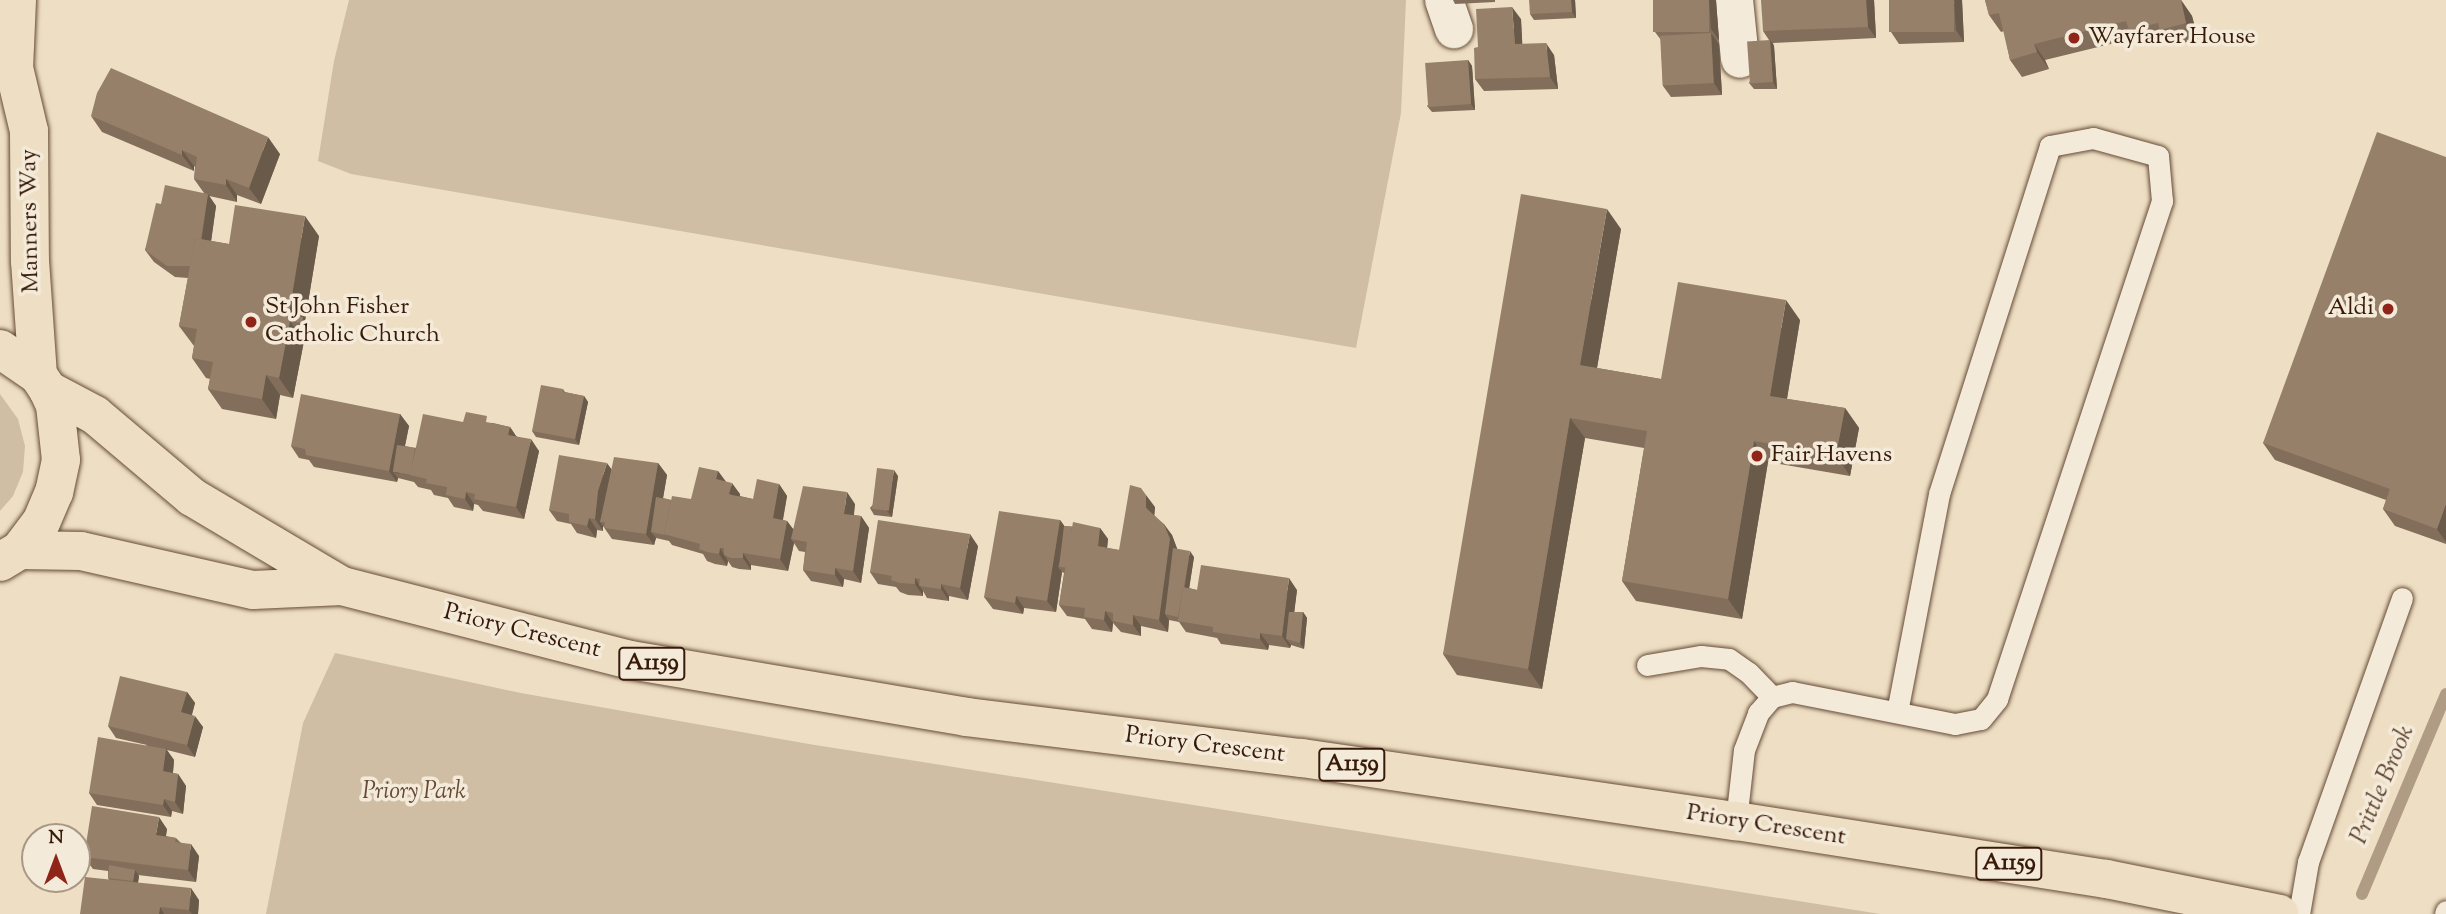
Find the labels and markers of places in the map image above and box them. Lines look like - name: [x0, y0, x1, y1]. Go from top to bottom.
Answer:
- place label: Wayfarer House: [2088, 24, 2256, 52]
- marker: Wayfarer House: [2066, 30, 2082, 46]
- place label: St John Fisher Catholic Church: [265, 294, 440, 350]
- place label: Aldi: [2328, 295, 2374, 323]
- marker: Aldi: [2380, 301, 2396, 317]
- marker: St John Fisher Catholic Church: [243, 314, 259, 330]
- place label: Fair Havens: [1771, 442, 1892, 470]
- marker: Fair Havens: [1749, 448, 1765, 464]

